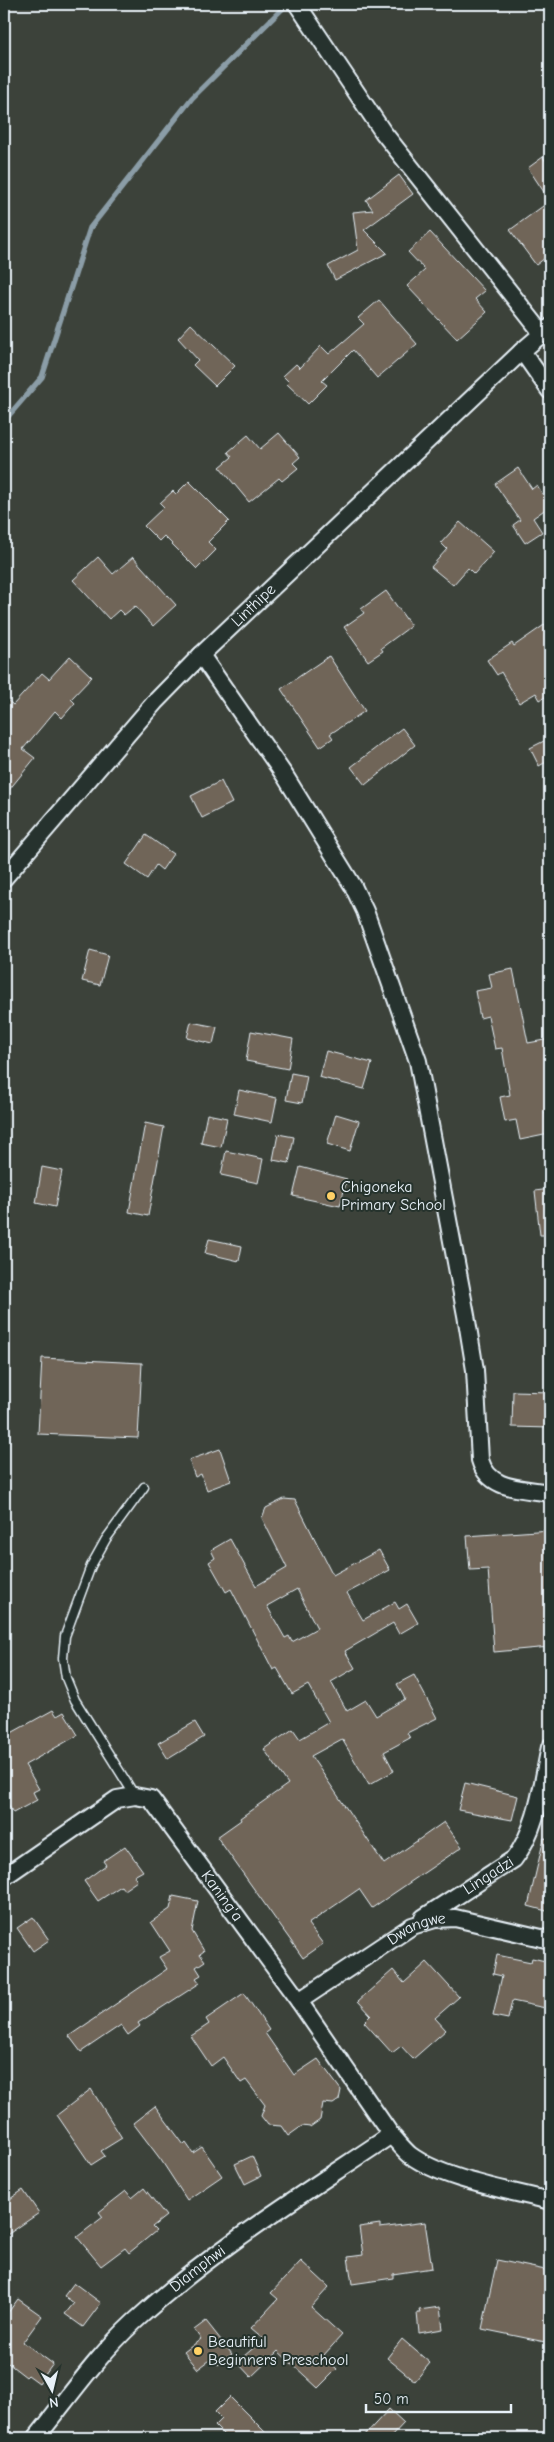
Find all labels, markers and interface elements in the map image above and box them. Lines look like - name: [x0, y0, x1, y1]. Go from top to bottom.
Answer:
- street label: Linthipe: [228, 580, 279, 630]
- place label: Chigoneka Primary School: [341, 1178, 446, 1214]
- marker: Chigoneka Primary School: [325, 1190, 337, 1202]
- street label: Lingadzi: [460, 1853, 517, 1898]
- street label: Kaning'a: [197, 1867, 247, 1925]
- street label: Dwangwe: [384, 1909, 446, 1949]
- street label: Diamphwi: [166, 2242, 229, 2296]
- place label: Beautiful Beginners Preschool: [208, 2333, 348, 2369]
- marker: Beautiful Beginners Preschool: [192, 2345, 204, 2357]
- north arrow: [28, 2364, 78, 2414]
- scale bar: [366, 2382, 512, 2414]
- text: 50 m: [374, 2390, 409, 2408]
- text: N: [48, 2393, 59, 2411]

